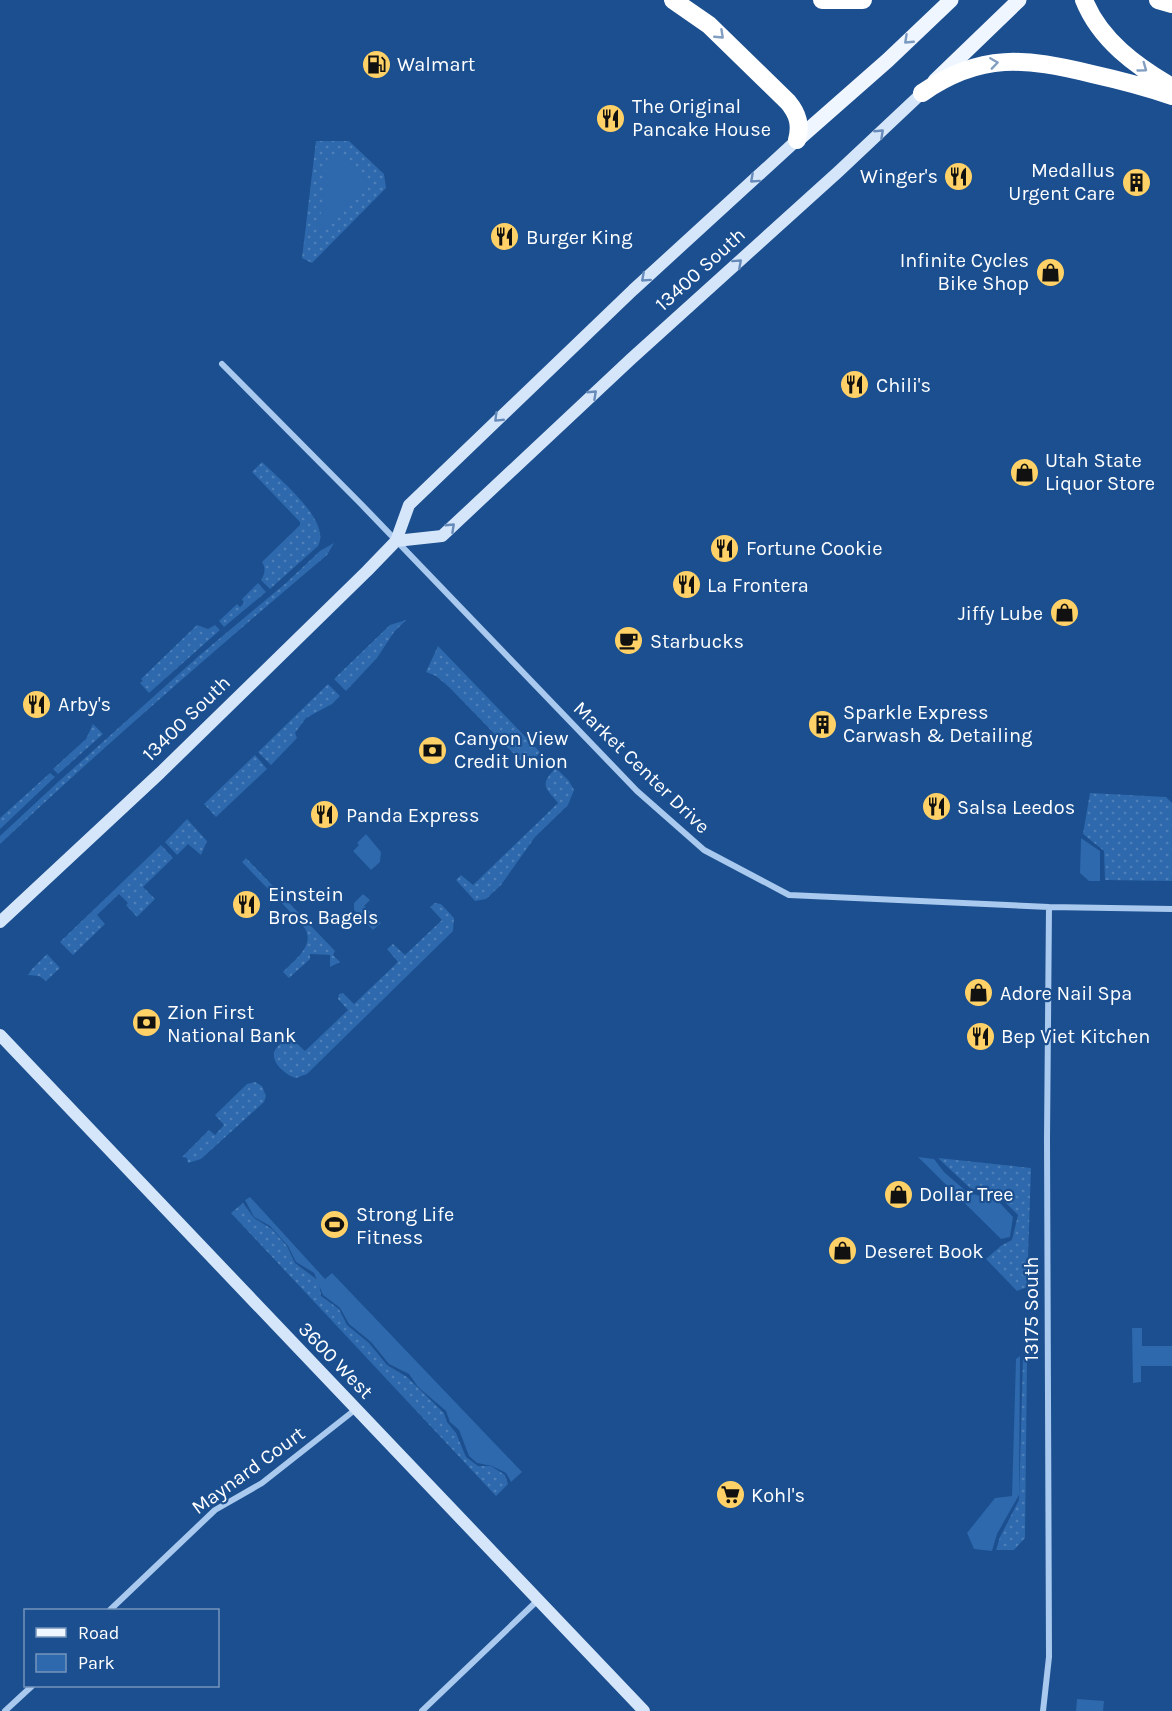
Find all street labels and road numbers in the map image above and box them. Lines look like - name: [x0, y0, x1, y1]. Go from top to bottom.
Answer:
- street label: 13400 South: [651, 223, 750, 316]
- street label: 13400 South: [138, 671, 235, 766]
- street label: Market Center Drive: [569, 697, 714, 838]
- street label: 13175 South: [1020, 1256, 1043, 1362]
- street label: 3600 West: [294, 1317, 378, 1404]
- street label: Maynard Court: [187, 1421, 310, 1519]

